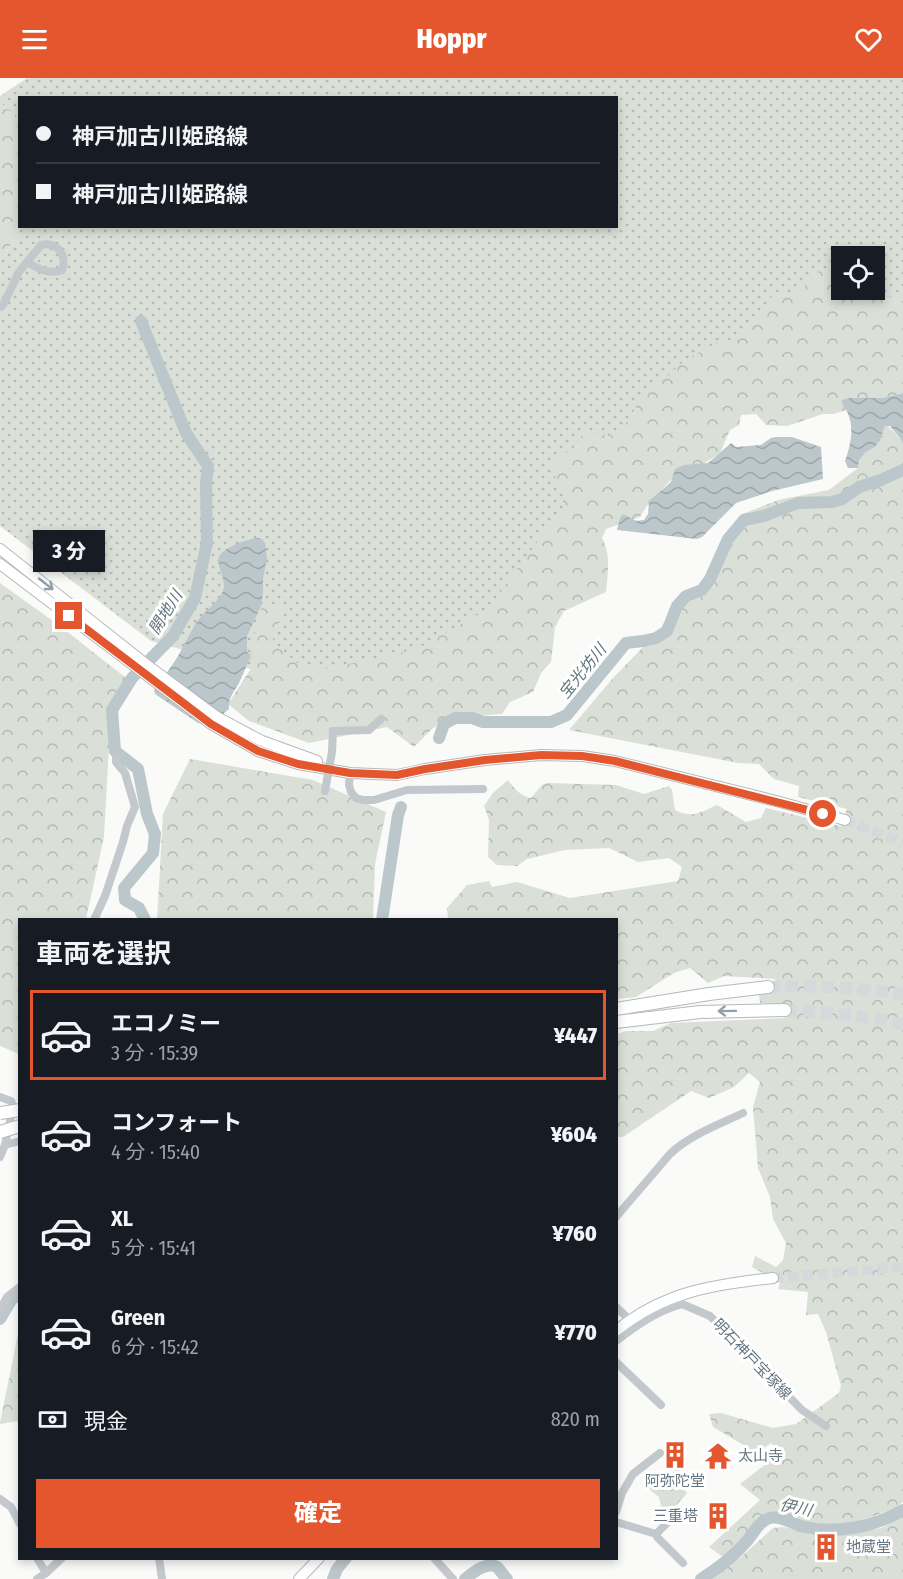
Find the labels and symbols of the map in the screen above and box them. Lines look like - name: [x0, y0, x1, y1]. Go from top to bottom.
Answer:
- callout: 3 分: [33, 529, 105, 571]
- one-way arrow: [38, 578, 54, 591]
- water label: 開地川: [145, 585, 187, 638]
- route end: [55, 602, 82, 629]
- water label: 宝光坊川: [555, 639, 611, 702]
- route start: [809, 800, 836, 827]
- one-way arrow: [717, 1005, 737, 1016]
- street label: 明石神戸宝塚線: [709, 1315, 795, 1403]
- building icon: 阿弥陀堂: [660, 1440, 690, 1470]
- temple icon: 太山寺: [703, 1441, 733, 1471]
- place label: 太山寺: [738, 1447, 783, 1465]
- place label: 阿弥陀堂: [645, 1472, 705, 1490]
- water label: 伊川: [778, 1495, 815, 1521]
- building icon: 三重塔: [703, 1501, 733, 1531]
- place label: 三重塔: [653, 1507, 698, 1525]
- building icon: 地蔵堂: [811, 1532, 841, 1562]
- place label: 地蔵堂: [846, 1538, 891, 1556]

